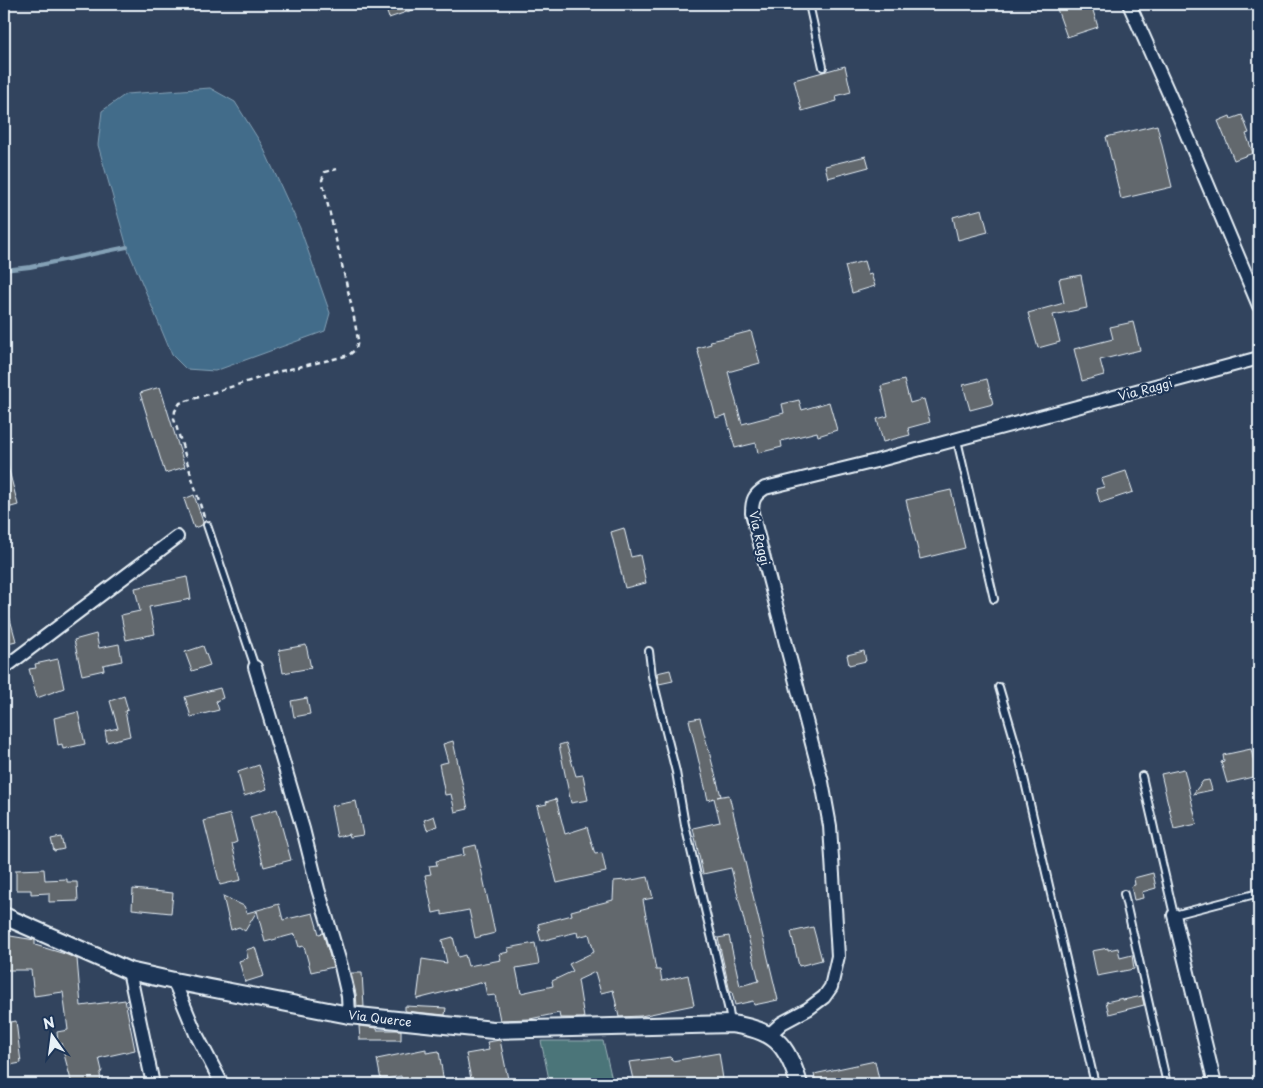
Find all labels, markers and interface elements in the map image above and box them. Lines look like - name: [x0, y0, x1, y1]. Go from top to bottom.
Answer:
- street label: Via Raggi: [1116, 373, 1174, 405]
- street label: Via Raggi: [745, 509, 775, 567]
- street label: Via Querce: [347, 1005, 413, 1031]
- north arrow: [28, 1010, 78, 1060]
- text: N: [41, 1011, 57, 1034]

